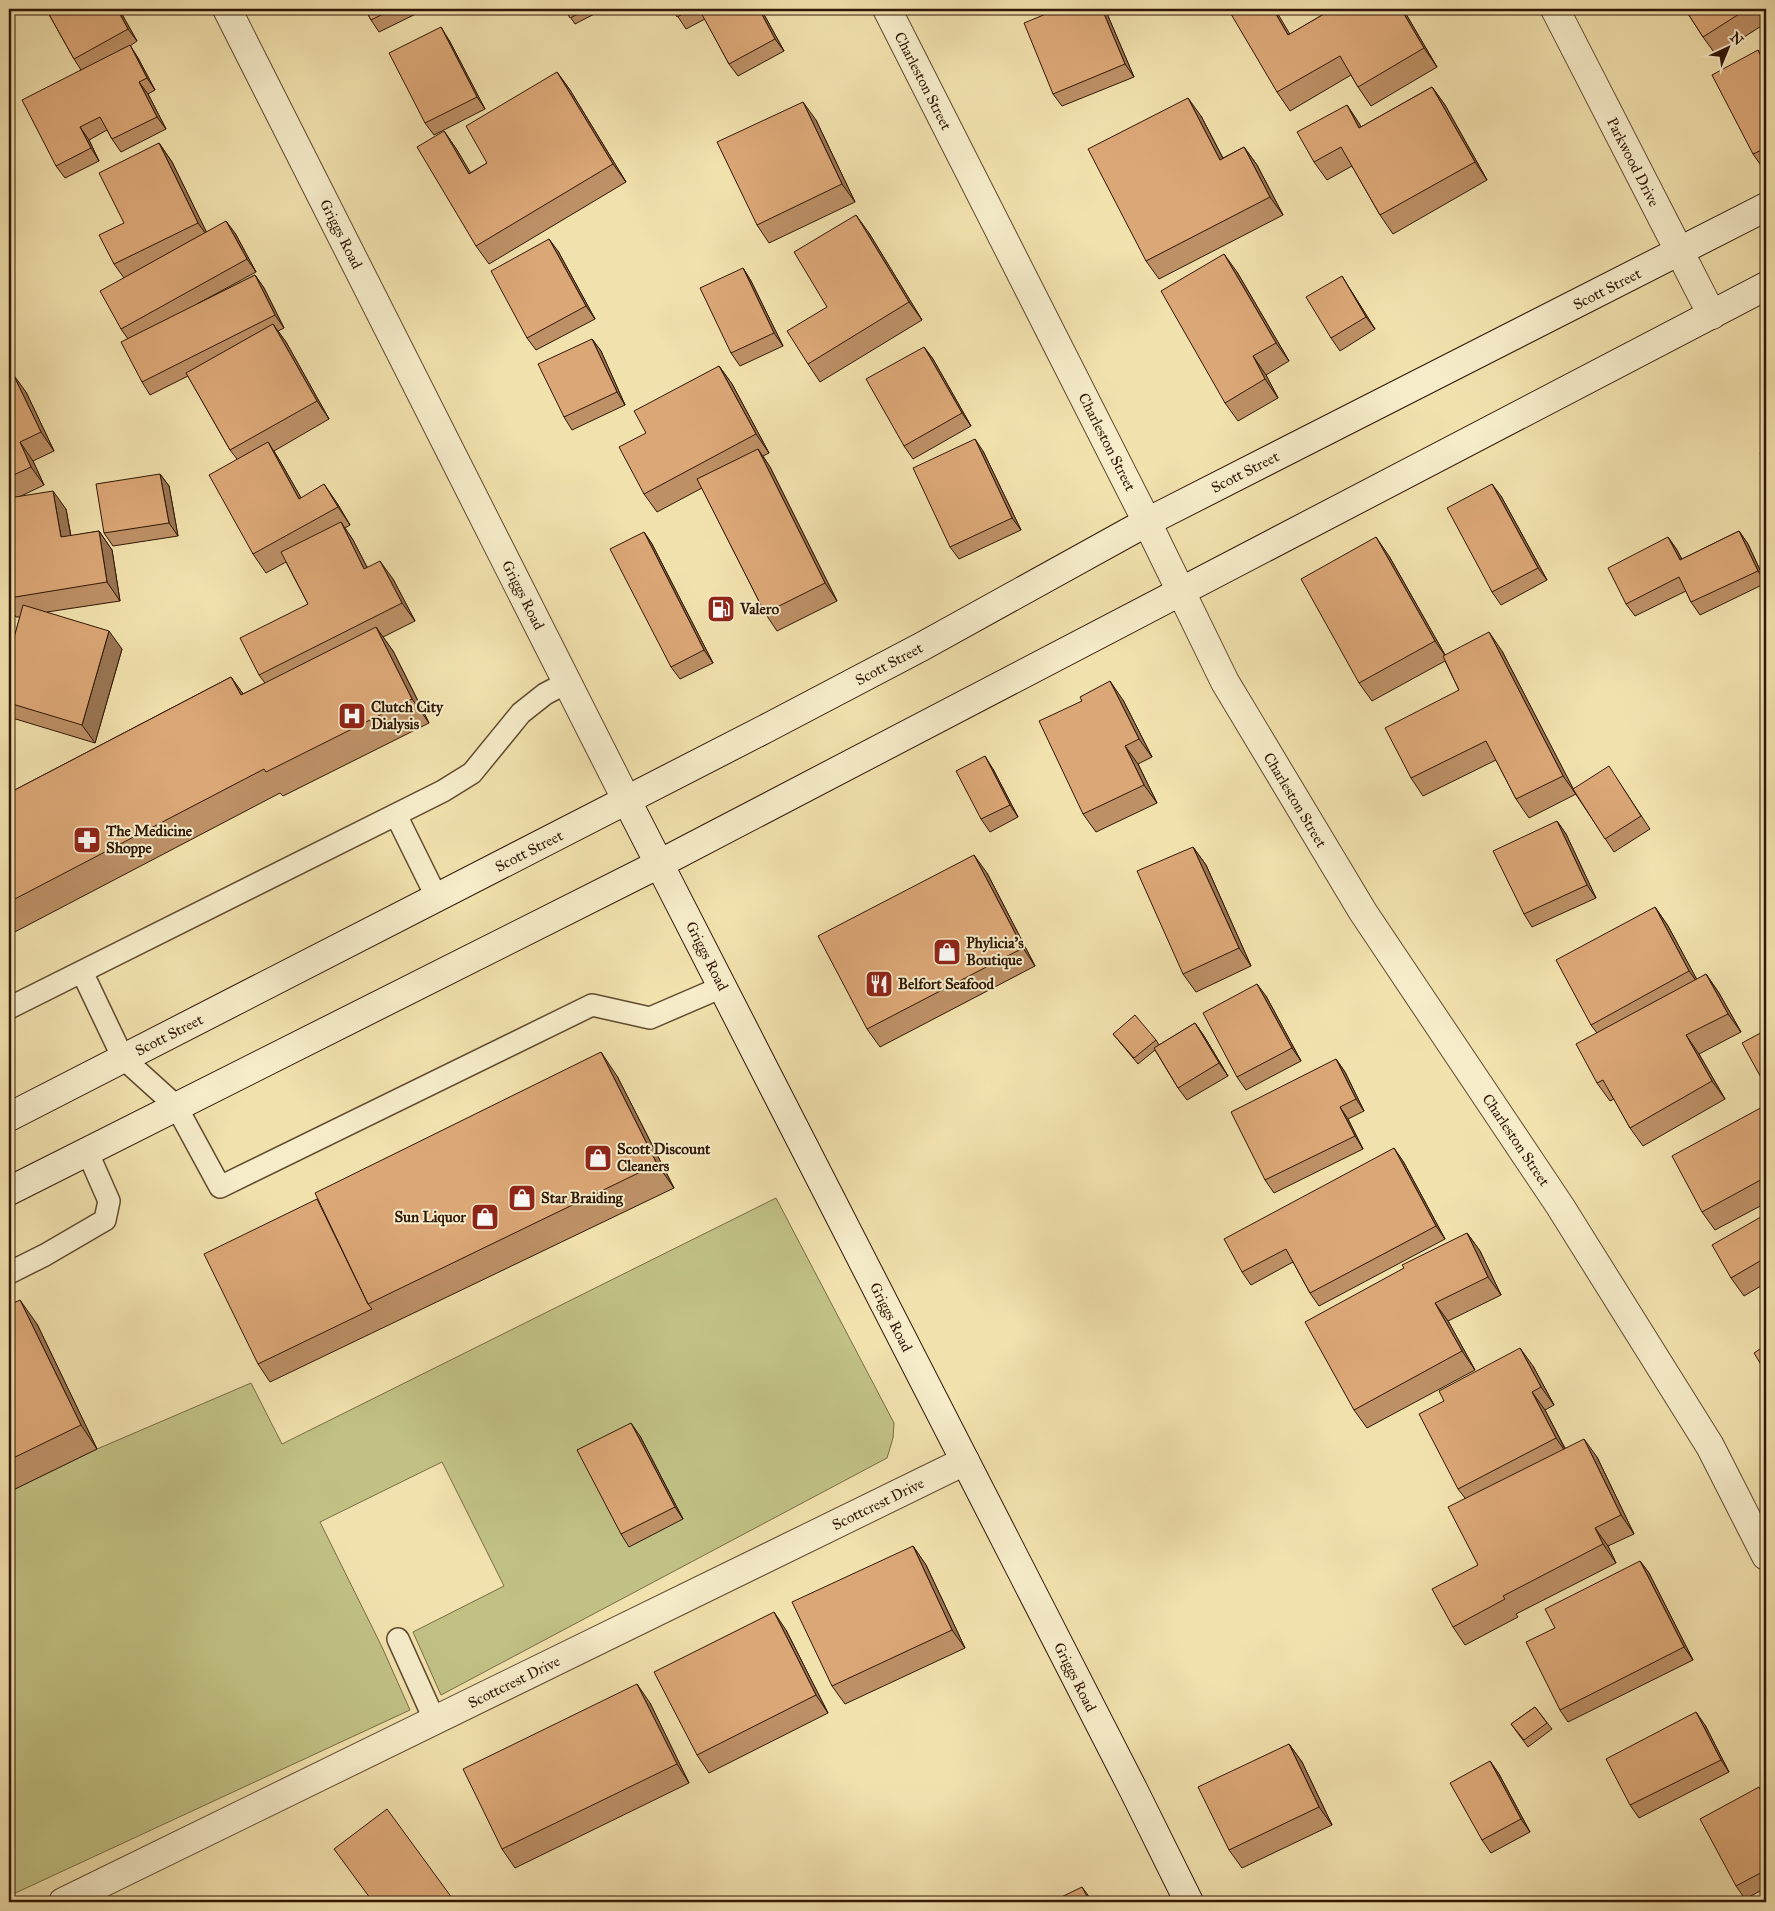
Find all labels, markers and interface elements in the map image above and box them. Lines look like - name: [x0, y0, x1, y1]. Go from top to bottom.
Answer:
- north arrow: [1702, 22, 1752, 72]
- street label: Charleston Street: [891, 29, 956, 134]
- text: N: [1727, 29, 1747, 49]
- street label: Parkwood Drive: [1603, 114, 1663, 210]
- street label: Griggs Road: [316, 196, 366, 272]
- street label: Scott Street: [1570, 264, 1645, 314]
- street label: Charleston Street: [1075, 390, 1140, 495]
- street label: Scott Street: [1208, 447, 1283, 497]
- street label: Griggs Road: [498, 557, 548, 633]
- fuel station icon: Valero: [706, 594, 736, 624]
- place label: Valero: [739, 600, 779, 618]
- street label: Scott Street: [852, 638, 926, 689]
- place label: Clutch City Dialysis: [371, 698, 444, 734]
- hospital icon: Clutch City Dialysis: [337, 701, 367, 731]
- street label: Charleston Street: [1260, 749, 1331, 851]
- place label: The Medicine Shoppe: [105, 822, 193, 858]
- pharmacy icon: The Medicine Shoppe: [72, 825, 102, 855]
- street label: Scott Street: [492, 826, 567, 876]
- street label: Griggs Road: [682, 918, 732, 994]
- place label: Phylicia's Boutique: [966, 934, 1024, 970]
- shop icon: Phylicia's Boutique: [932, 937, 962, 967]
- restaurant icon: Belfort Seafood: [864, 969, 894, 999]
- place label: Belfort Seafood: [898, 975, 994, 993]
- street label: Scott Street: [132, 1010, 207, 1060]
- street label: Charleston Street: [1478, 1090, 1554, 1190]
- place label: Scott Discount Cleaners: [617, 1140, 711, 1175]
- shop icon: Scott Discount Cleaners: [583, 1143, 613, 1173]
- shop icon: Star Braiding: [507, 1183, 537, 1213]
- place label: Star Braiding: [541, 1189, 624, 1208]
- shop icon: Sun Liquor: [470, 1202, 500, 1232]
- place label: Sun Liquor: [394, 1208, 466, 1227]
- street label: Griggs Road: [866, 1279, 916, 1355]
- street label: Scottcrest Drive: [829, 1474, 927, 1534]
- street label: Griggs Road: [1050, 1639, 1100, 1715]
- street label: Scottcrest Drive: [465, 1652, 563, 1712]

